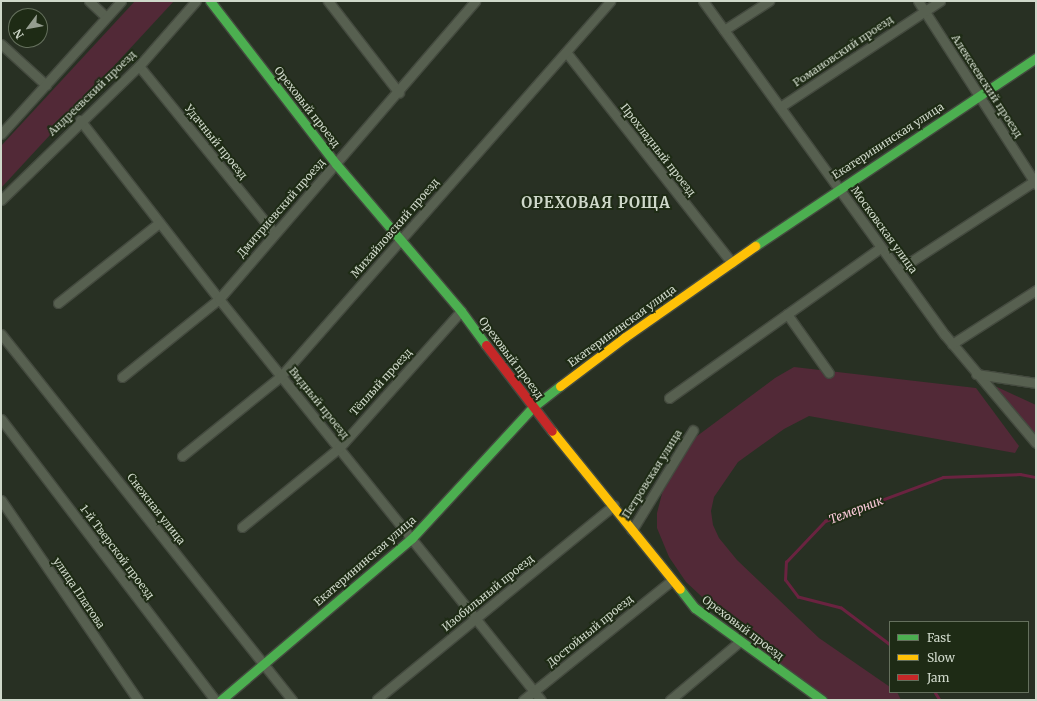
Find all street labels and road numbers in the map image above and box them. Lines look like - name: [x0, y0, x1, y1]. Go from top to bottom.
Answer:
- street label: Романовский проезд: [790, 13, 896, 89]
- street label: Алексеевский проезд: [949, 32, 1025, 140]
- street label: Андреевский проезд: [45, 48, 139, 138]
- street label: Ореховый проезд: [271, 64, 343, 150]
- street label: Екатерининская улица: [830, 100, 946, 182]
- street label: Прохладный проезд: [618, 101, 698, 199]
- street label: Удачный проезд: [182, 102, 250, 182]
- street label: Дмитриевский проезд: [234, 156, 328, 260]
- street label: Михайловский проезд: [348, 176, 442, 280]
- street label: Московская улица: [848, 184, 920, 276]
- street label: Екатерининская улица: [565, 282, 679, 370]
- street label: Ореховый проезд: [476, 315, 546, 401]
- street label: Тёплый проезд: [347, 346, 415, 418]
- street label: Видный проезд: [286, 365, 352, 441]
- street label: Петровская улица: [619, 427, 685, 521]
- street label: Снежная улица: [124, 471, 188, 547]
- street label: 1-й Тверской проезд: [77, 502, 157, 602]
- street label: Екатерининская улица: [312, 513, 418, 609]
- street label: Изобильный проезд: [440, 552, 536, 634]
- street label: улица Платова: [50, 555, 108, 631]
- street label: Достойный проезд: [544, 592, 636, 670]
- street label: Ореховый проезд: [700, 593, 786, 663]

